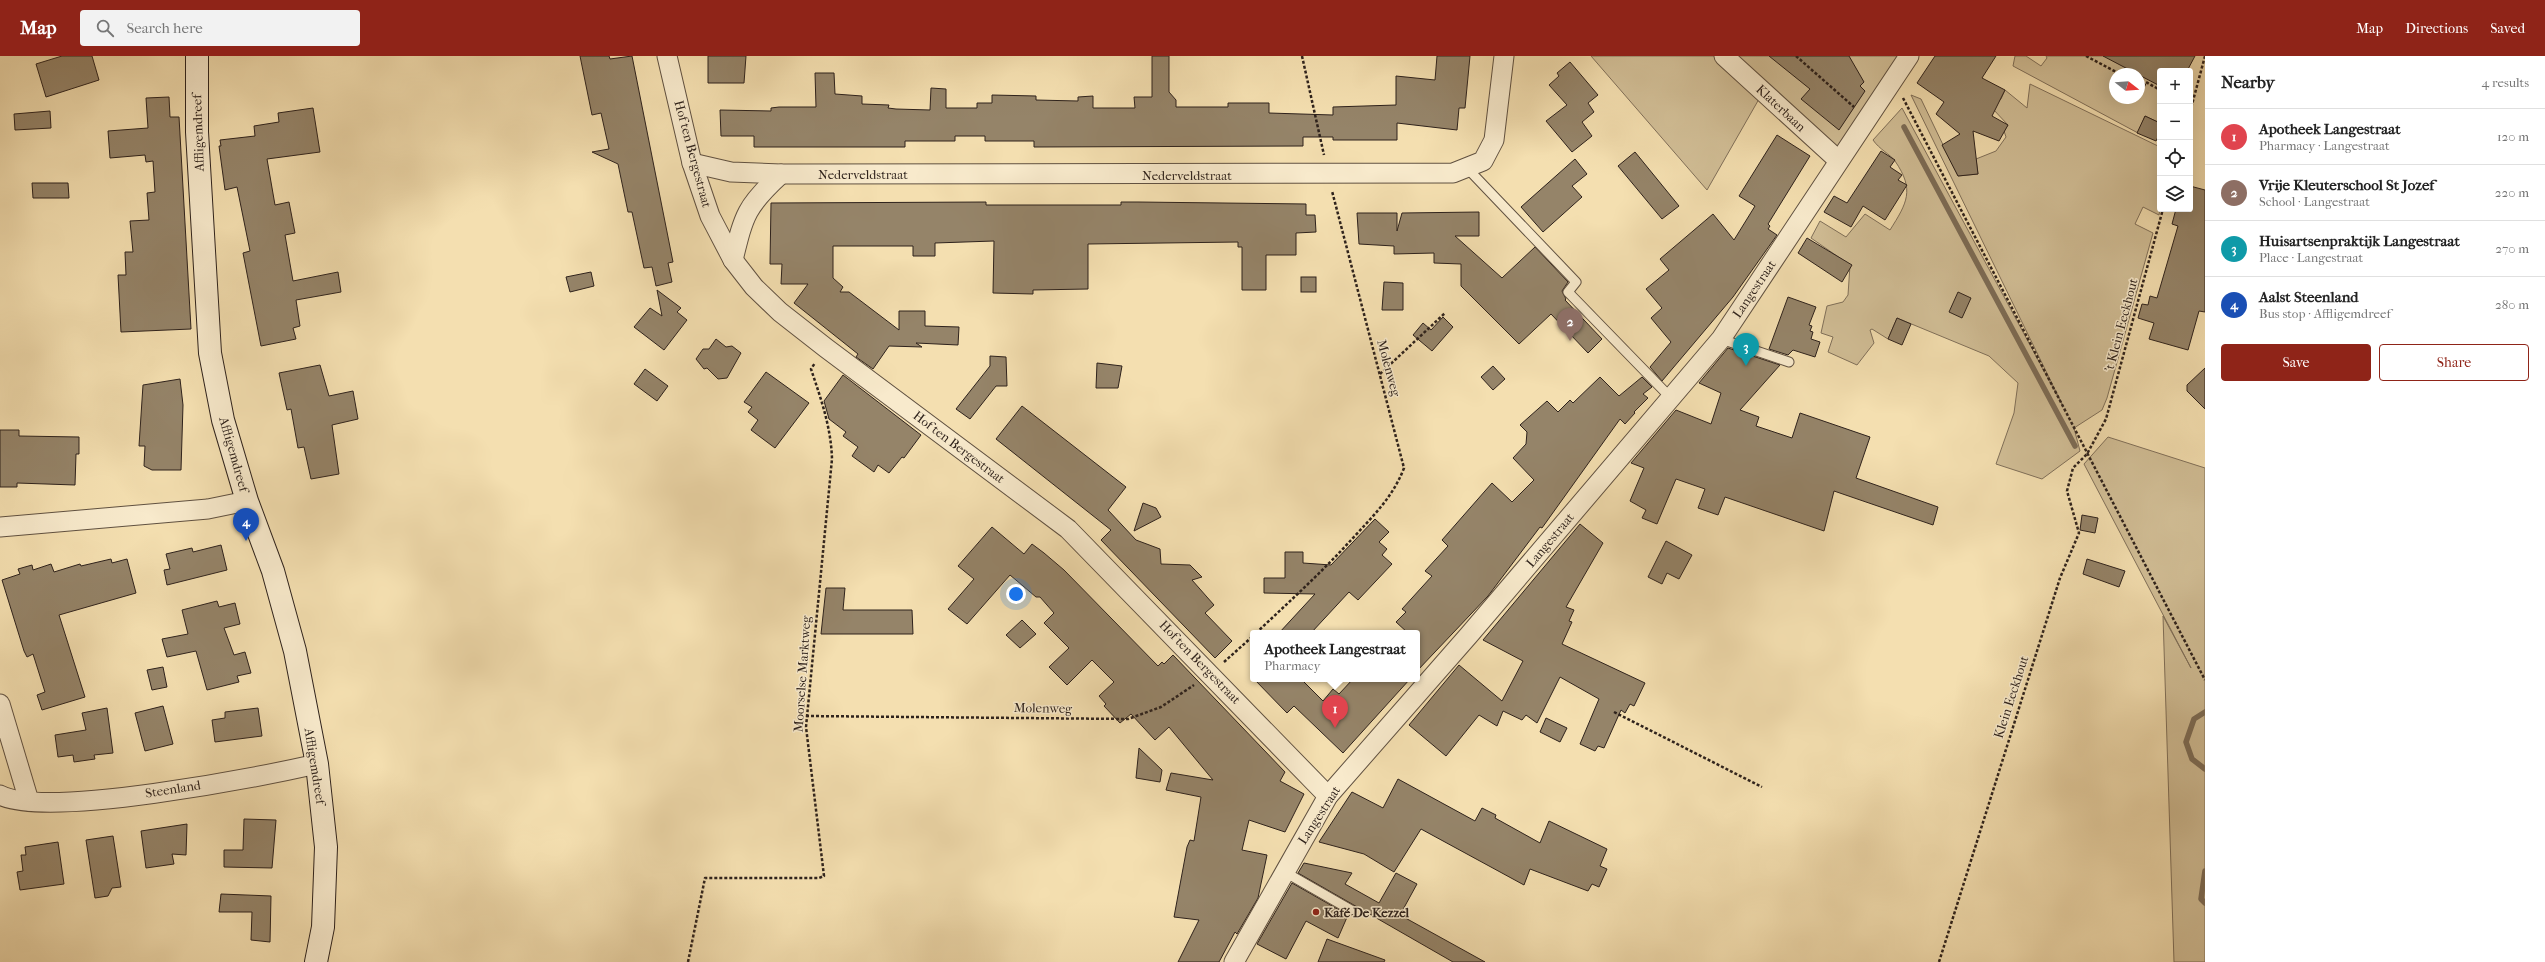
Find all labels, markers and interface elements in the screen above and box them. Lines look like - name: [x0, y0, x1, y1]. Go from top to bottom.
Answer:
- search box: [80, 10, 360, 46]
- text: Map: [20, 17, 56, 39]
- icon: search: [94, 17, 116, 39]
- text: Search here: [126, 19, 203, 37]
- text: Map: [2356, 20, 2383, 37]
- text: Directions: [2405, 20, 2468, 37]
- text: Saved: [2490, 20, 2525, 37]
- north arrow: [2109, 68, 2145, 104]
- map controls: [2157, 68, 2193, 212]
- button: +: [2157, 68, 2193, 104]
- text: Nearby: [2221, 72, 2275, 92]
- text: 4 results: [2482, 75, 2529, 90]
- street label: Klaterbaan: [1753, 81, 1809, 135]
- street label: Affligemdreef: [189, 92, 207, 173]
- street label: Hof ten Bergestraat: [671, 99, 715, 210]
- button: −: [2157, 104, 2193, 140]
- text: Apotheek Langestraat: [2259, 120, 2401, 138]
- text: 1: [2232, 129, 2236, 144]
- text: 120 m: [2497, 129, 2529, 144]
- text: Pharmacy · Langestraat: [2259, 138, 2390, 153]
- button: locate: [2157, 140, 2193, 176]
- street label: Nederveldstraat: [818, 167, 908, 182]
- street label: Nederveldstraat: [1142, 168, 1232, 183]
- button: layers: [2157, 176, 2193, 212]
- text: Vrije Kleuterschool St Jozef: [2259, 176, 2434, 194]
- text: 2: [2231, 185, 2237, 200]
- text: 220 m: [2495, 185, 2529, 200]
- text: School · Langestraat: [2259, 194, 2370, 209]
- text: Huisartsenpraktijk Langestraat: [2259, 232, 2460, 250]
- text: 3: [2231, 241, 2237, 256]
- text: 270 m: [2495, 241, 2529, 256]
- text: Place · Langestraat: [2259, 250, 2363, 265]
- street label: Langestraat: [1729, 257, 1779, 321]
- street label: 't Klein Eeckhout: [2101, 276, 2141, 373]
- text: Aalst Steenland: [2259, 288, 2358, 306]
- text: 4: [2230, 297, 2238, 312]
- text: 280 m: [2495, 297, 2529, 312]
- text: Bus stop · Affligemdreef: [2259, 306, 2391, 321]
- pin: 2: [1557, 308, 1583, 341]
- pin: 3: [1733, 333, 1759, 366]
- street label: Molenweg: [1374, 338, 1404, 399]
- button: Save: [2221, 344, 2371, 381]
- button: Share: [2379, 344, 2529, 381]
- street label: Hof ten Bergestraat: [910, 408, 1008, 486]
- street label: Affligemdreef: [216, 414, 253, 496]
- pin: 4: [233, 508, 259, 541]
- street label: Langestraat: [1523, 509, 1577, 570]
- your location: [1006, 584, 1026, 604]
- street label: Moorselse Marktweg: [790, 614, 814, 733]
- street label: Hof ten Bergestraat: [1156, 617, 1244, 707]
- popup: [1250, 630, 1420, 682]
- text: Apotheek Langestraat: [1264, 640, 1406, 658]
- street label: Klein Eeckhout: [1991, 653, 2032, 740]
- text: Pharmacy: [1264, 658, 1320, 673]
- pin: 1: [1322, 695, 1348, 728]
- street label: Molenweg: [1014, 700, 1073, 716]
- street label: Affligemdreef: [301, 726, 329, 808]
- street label: Steenland: [144, 777, 203, 801]
- street label: Langestraat: [1295, 783, 1344, 847]
- place label: Kafé De Kezzel: [1324, 905, 1410, 920]
- marker: Kafé De Kezzel: [1311, 907, 1321, 917]

